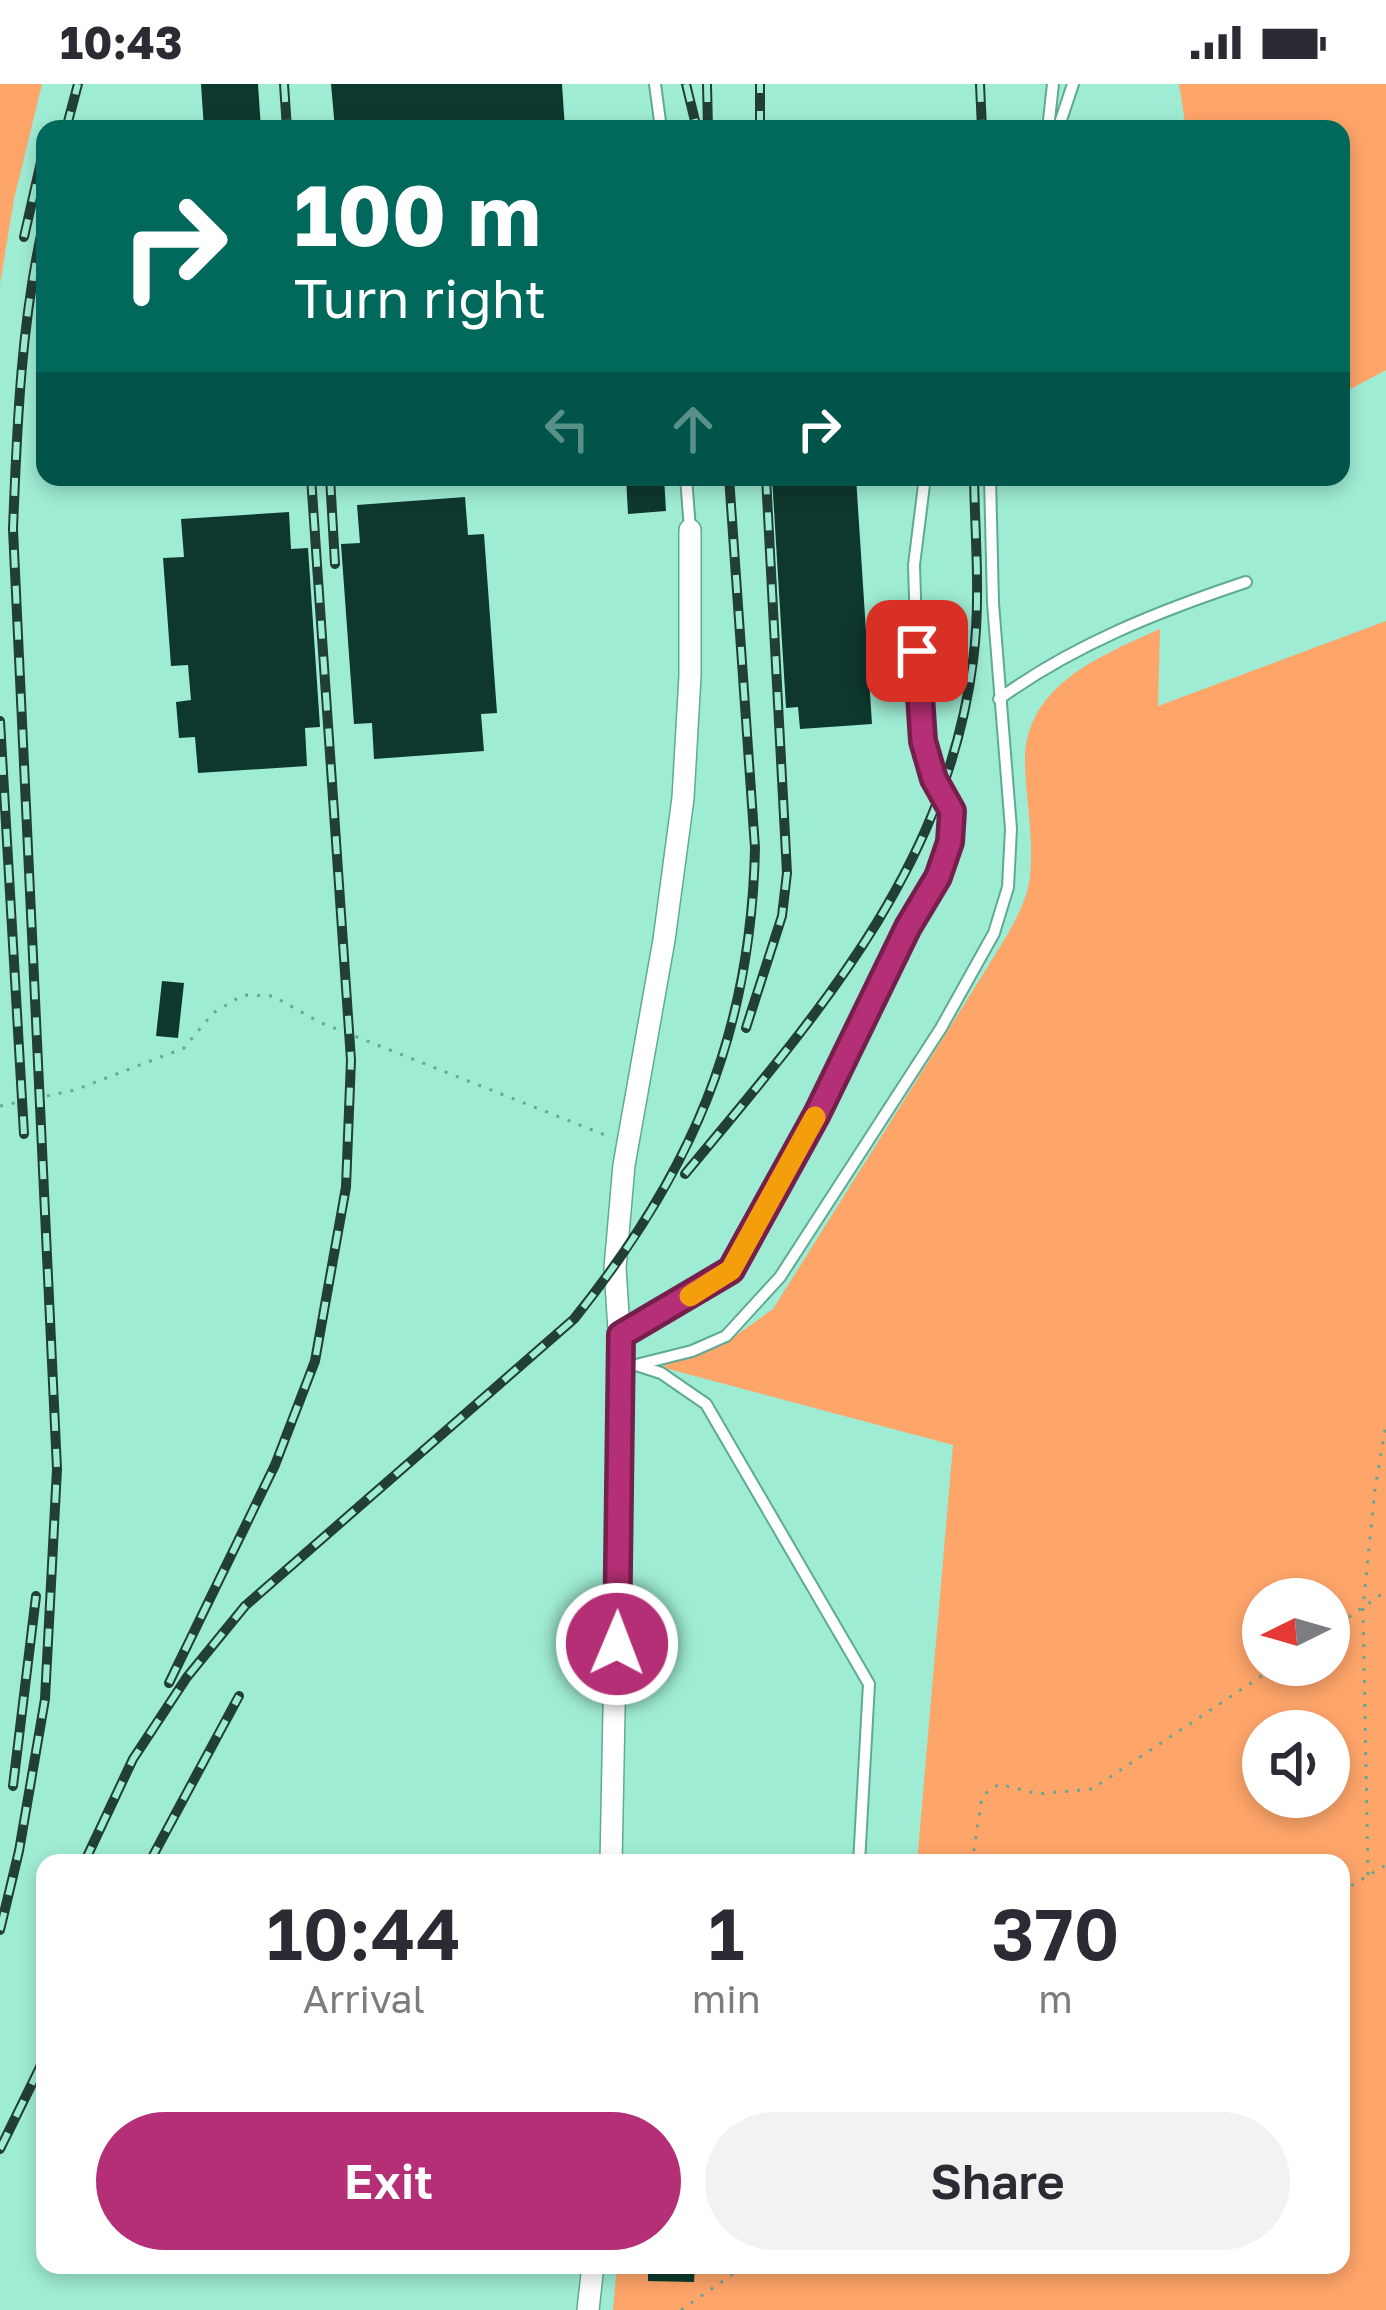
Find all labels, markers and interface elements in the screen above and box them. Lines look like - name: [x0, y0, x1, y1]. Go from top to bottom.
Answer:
- text: 10:43: [60, 15, 182, 69]
- text: 100 m: [294, 164, 541, 264]
- icon: right: [96, 168, 252, 324]
- text: Turn right: [294, 265, 546, 330]
- icon: left: [534, 396, 600, 462]
- icon: ahead: [660, 396, 726, 462]
- icon: right: [786, 396, 852, 462]
- pin: [866, 600, 968, 702]
- icon: arrive: [884, 618, 950, 684]
- north arrow: [1242, 1578, 1350, 1686]
- map controls: [1242, 1578, 1350, 1818]
- position arrow: [554, 1581, 680, 1707]
- button: sound: [1242, 1710, 1350, 1818]
- text: 10:44: [266, 1889, 461, 1976]
- text: 1: [708, 1889, 744, 1976]
- text: 370: [991, 1889, 1120, 1976]
- text: Arrival: [303, 1975, 425, 2022]
- text: min: [692, 1975, 761, 2022]
- text: m: [1038, 1975, 1073, 2022]
- button: Exit: [96, 2112, 681, 2250]
- button: Share: [705, 2112, 1290, 2250]

